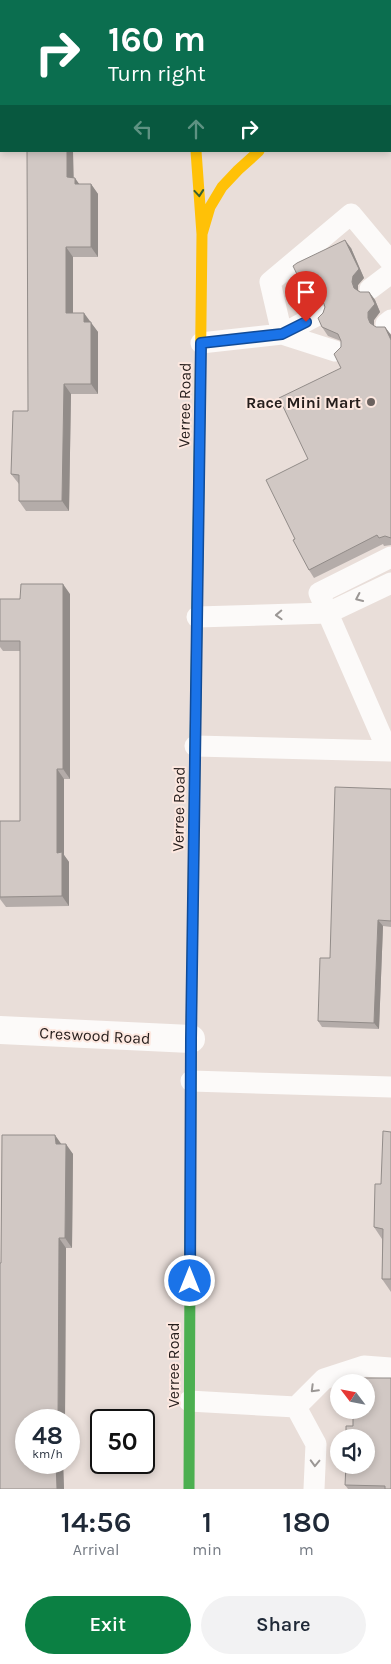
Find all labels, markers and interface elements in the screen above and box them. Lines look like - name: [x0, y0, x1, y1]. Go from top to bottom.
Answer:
- text: 160 m: [108, 19, 206, 60]
- icon: right: [25, 20, 90, 85]
- text: Turn right: [108, 61, 206, 87]
- icon: left: [129, 115, 157, 143]
- icon: ahead: [182, 115, 210, 143]
- icon: right: [235, 115, 263, 143]
- one-way arrow: [193, 189, 204, 197]
- pin: [285, 271, 327, 322]
- icon: arrive: [292, 278, 320, 306]
- street label: Verree Road: [174, 362, 195, 448]
- place label: Race Mini Mart: [246, 393, 361, 412]
- marker: Race Mini Mart: [365, 396, 377, 408]
- one-way arrow: [355, 592, 364, 603]
- one-way arrow: [275, 610, 282, 620]
- street label: Verree Road: [168, 766, 189, 852]
- street label: Creswood Road: [39, 1023, 151, 1048]
- position arrow: [163, 1254, 215, 1306]
- street label: Verree Road: [164, 1322, 183, 1408]
- north arrow: [330, 1374, 375, 1419]
- map controls: [330, 1374, 375, 1474]
- one-way arrow: [310, 1384, 319, 1393]
- speed limit sign: 50: [90, 1409, 155, 1474]
- text: 48: [32, 1421, 63, 1450]
- button: sound: [330, 1429, 375, 1474]
- text: km/h: [32, 1447, 63, 1461]
- one-way arrow: [310, 1459, 321, 1467]
- text: 14:56: [61, 1504, 132, 1540]
- text: 1: [202, 1504, 212, 1540]
- text: 180: [282, 1504, 330, 1540]
- text: Arrival: [73, 1540, 120, 1559]
- text: min: [192, 1540, 222, 1559]
- text: m: [299, 1540, 314, 1559]
- button: Exit: [25, 1596, 191, 1654]
- button: Share: [201, 1596, 366, 1654]

